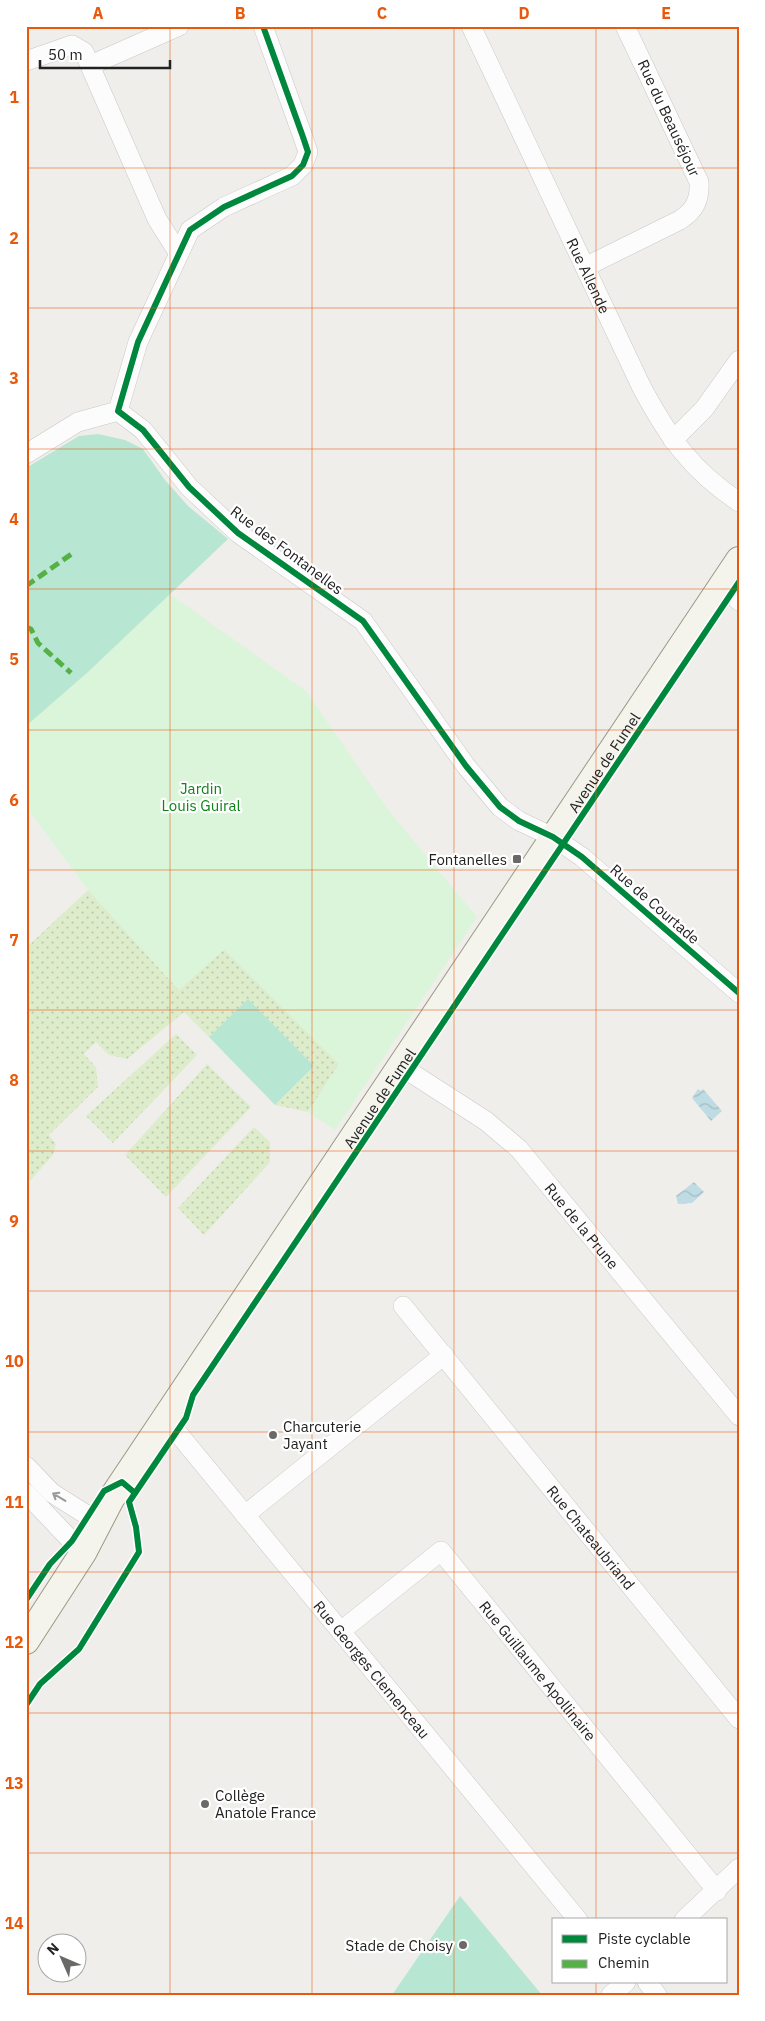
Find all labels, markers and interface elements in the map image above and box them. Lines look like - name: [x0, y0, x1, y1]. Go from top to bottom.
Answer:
- text: A: [93, 3, 104, 23]
- text: B: [235, 3, 246, 23]
- text: C: [377, 3, 387, 23]
- text: D: [518, 3, 530, 23]
- text: E: [661, 3, 671, 23]
- scale bar: [40, 38, 170, 70]
- text: 50 m: [48, 45, 83, 64]
- street label: Rue du Beauséjour: [634, 56, 705, 180]
- text: 1: [9, 87, 19, 107]
- text: 2: [9, 228, 19, 248]
- street label: Rue Allende: [563, 235, 615, 316]
- text: 3: [9, 368, 19, 388]
- street label: Rue des Fontanelles: [227, 501, 347, 599]
- text: 4: [9, 509, 19, 529]
- text: 5: [9, 649, 19, 669]
- street label: Avenue de Fumel: [564, 709, 644, 816]
- park label: Jardin Louis Guiral: [161, 779, 241, 815]
- text: 6: [9, 790, 19, 810]
- place label: Fontanelles: [428, 850, 507, 869]
- marker: Fontanelles: [511, 853, 523, 865]
- street label: Rue de Courtade: [606, 860, 704, 948]
- text: 7: [9, 930, 19, 950]
- street label: Avenue de Fumel: [339, 1044, 419, 1152]
- text: 8: [9, 1070, 19, 1090]
- street label: Rue de la Prune: [541, 1179, 623, 1272]
- text: 9: [9, 1211, 19, 1231]
- text: 10: [4, 1351, 24, 1371]
- place label: Charcuterie Jayant: [283, 1417, 361, 1453]
- marker: Charcuterie Jayant: [267, 1429, 279, 1441]
- street label: Rue Chateaubriand: [543, 1481, 639, 1593]
- text: 11: [4, 1492, 24, 1512]
- one-way arrow: [53, 1492, 67, 1502]
- street label: Rue Georges Clemenceau: [310, 1596, 434, 1742]
- street label: Rue Guillaume Apollinaire: [476, 1597, 600, 1744]
- text: 12: [4, 1632, 24, 1652]
- text: 13: [4, 1773, 24, 1793]
- place label: Collège Anatole France: [215, 1786, 316, 1822]
- marker: Collège Anatole France: [199, 1798, 211, 1810]
- text: 14: [4, 1913, 24, 1933]
- legend: [552, 1918, 728, 1984]
- text: Piste cyclable: [598, 1929, 691, 1948]
- north arrow: [38, 1934, 88, 1984]
- place label: Stade de Choisy: [346, 1936, 454, 1955]
- text: N: [43, 1939, 63, 1959]
- marker: Stade de Choisy: [457, 1939, 469, 1951]
- text: Chemin: [598, 1953, 649, 1972]

